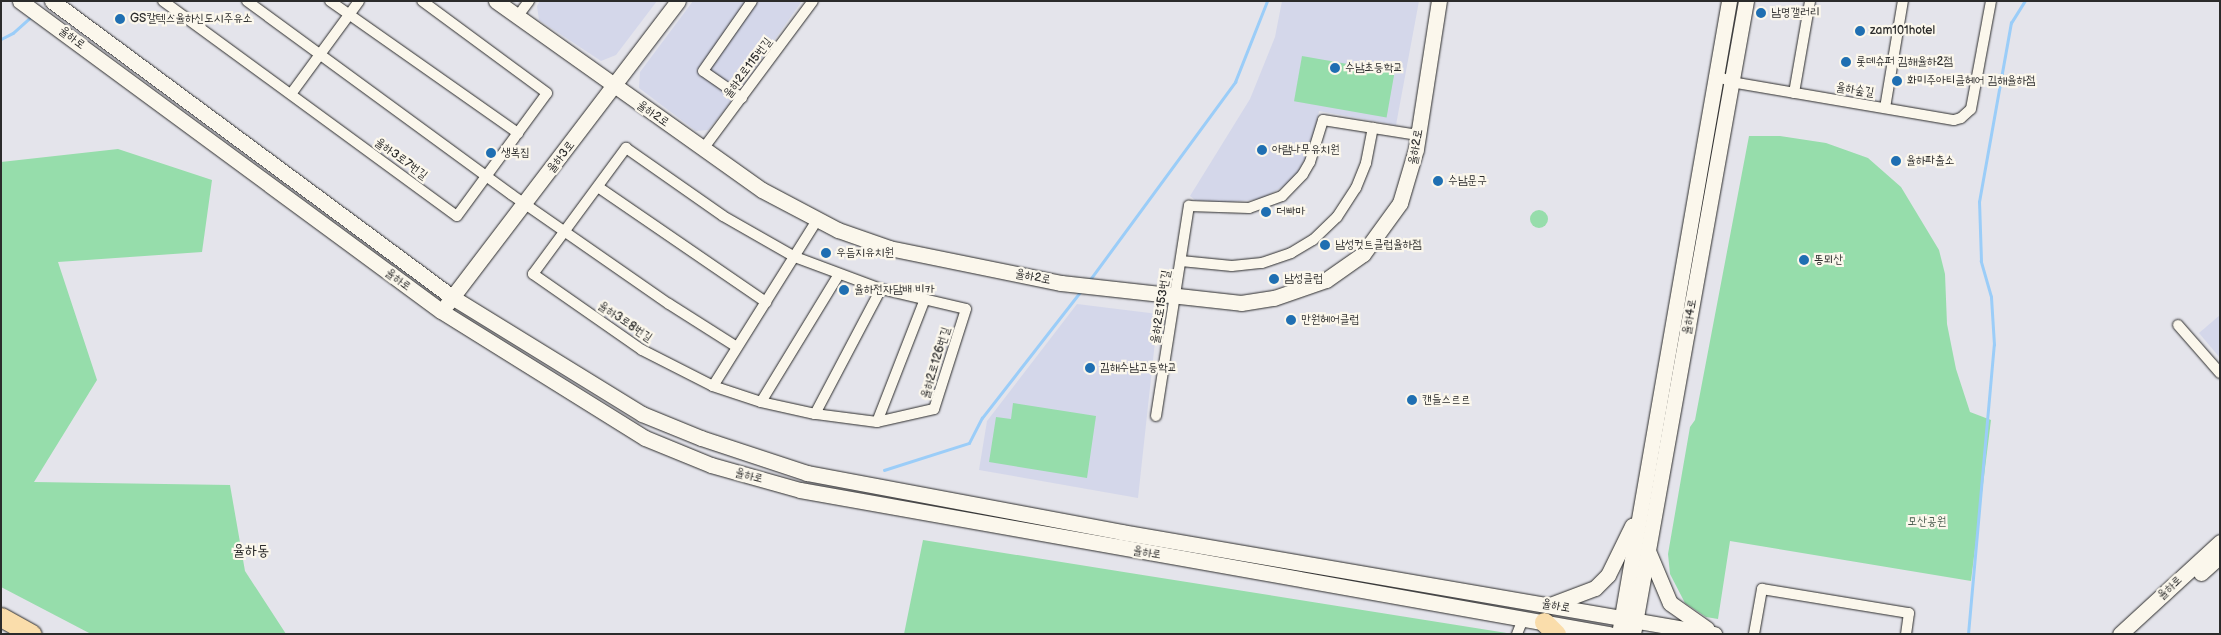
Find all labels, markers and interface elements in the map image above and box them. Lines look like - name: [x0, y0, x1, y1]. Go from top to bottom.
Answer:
- place label: 남명갤러리: [1771, 6, 1819, 20]
- marker: 남명갤러리: [1755, 7, 1767, 19]
- place label: GS칼텍스율하신도시주유소: [130, 12, 252, 26]
- marker: GS칼텍스율하신도시주유소: [114, 13, 126, 25]
- street label: 율하로: [56, 24, 88, 52]
- place label: zam101hotel: [1870, 24, 1935, 38]
- marker: zam101hotel: [1854, 25, 1866, 37]
- street label: 율하2로115번길: [721, 35, 775, 101]
- place label: 롯데슈퍼 김해율하2점: [1856, 55, 1953, 69]
- marker: 롯데슈퍼 김해율하2점: [1840, 56, 1852, 68]
- place label: 수남초등학교: [1345, 61, 1403, 75]
- marker: 수남초등학교: [1329, 62, 1341, 74]
- place label: 화미주아티클헤어 김해율하점: [1907, 74, 2036, 88]
- marker: 화미주아티클헤어 김해율하점: [1891, 75, 1903, 87]
- street label: 율하숲길: [1835, 80, 1875, 100]
- street label: 율하2로: [634, 98, 672, 130]
- street label: 율하2로: [1406, 128, 1426, 166]
- street label: 율하3로7번길: [372, 135, 430, 183]
- street label: 율하3로: [544, 138, 578, 176]
- place label: 아람나무유치원: [1272, 143, 1340, 157]
- marker: 아람나무유치원: [1256, 144, 1268, 156]
- place label: 생복집: [501, 146, 530, 160]
- marker: 생복집: [485, 147, 497, 159]
- place label: 율하파출소: [1906, 154, 1954, 168]
- marker: 율하파출소: [1890, 155, 1902, 167]
- place label: 수남문구: [1448, 174, 1487, 188]
- marker: 수남문구: [1432, 175, 1444, 187]
- place label: 더빠마: [1276, 205, 1305, 219]
- marker: 더빠마: [1260, 206, 1272, 218]
- place label: 남성컷트클럽율하점: [1335, 238, 1422, 252]
- marker: 남성컷트클럽율하점: [1319, 239, 1331, 251]
- place label: 우듬지유치원: [836, 246, 894, 260]
- marker: 우듬지유치원: [820, 247, 832, 259]
- place label: 똥뫼산: [1814, 253, 1843, 267]
- marker: 똥뫼산: [1798, 254, 1810, 266]
- street label: 율하로: [382, 266, 414, 294]
- street label: 율하2로: [1014, 266, 1052, 288]
- street label: 율하2로153번길: [1148, 269, 1174, 345]
- place label: 남성클럽: [1284, 272, 1323, 286]
- marker: 남성클럽: [1268, 273, 1280, 285]
- place label: 율하전자담배 비카: [854, 283, 934, 297]
- marker: 율하전자담배 비카: [838, 284, 850, 296]
- street label: 율하4로: [1680, 298, 1700, 336]
- street label: 율하3로8번길: [595, 299, 655, 345]
- place label: 만원헤어클럽: [1301, 313, 1359, 327]
- marker: 만원헤어클럽: [1285, 314, 1297, 326]
- street label: 율하2로126번길: [918, 325, 954, 401]
- place label: 김해수남고등학교: [1100, 361, 1177, 375]
- marker: 김해수남고등학교: [1084, 362, 1096, 374]
- place label: 캔들스르르: [1422, 393, 1470, 407]
- marker: 캔들스르르: [1406, 394, 1418, 406]
- street label: 율하로: [733, 465, 765, 487]
- park label: 모산공원: [1908, 515, 1946, 529]
- district label: 율하동: [233, 542, 269, 560]
- street label: 율하로: [1131, 543, 1163, 563]
- street label: 율하로: [2154, 573, 2186, 603]
- street label: 율하로: [1540, 596, 1572, 616]

